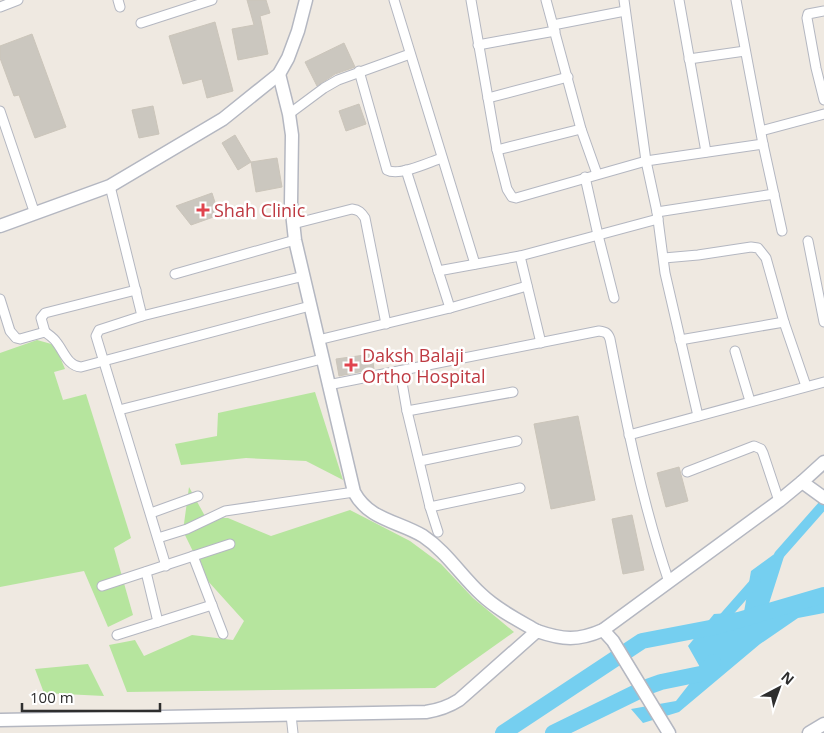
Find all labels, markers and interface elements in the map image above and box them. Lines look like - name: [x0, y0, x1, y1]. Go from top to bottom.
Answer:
- place label: Shah Clinic: [214, 198, 306, 222]
- marker: Shah Clinic: [196, 203, 210, 217]
- place label: Daksh Balaji Ortho Hospital: [362, 343, 486, 388]
- marker: Daksh Balaji Ortho Hospital: [344, 358, 358, 372]
- north arrow: [754, 663, 804, 713]
- text: N: [777, 667, 798, 689]
- scale bar: [22, 680, 160, 712]
- text: 100 m: [30, 687, 74, 707]

